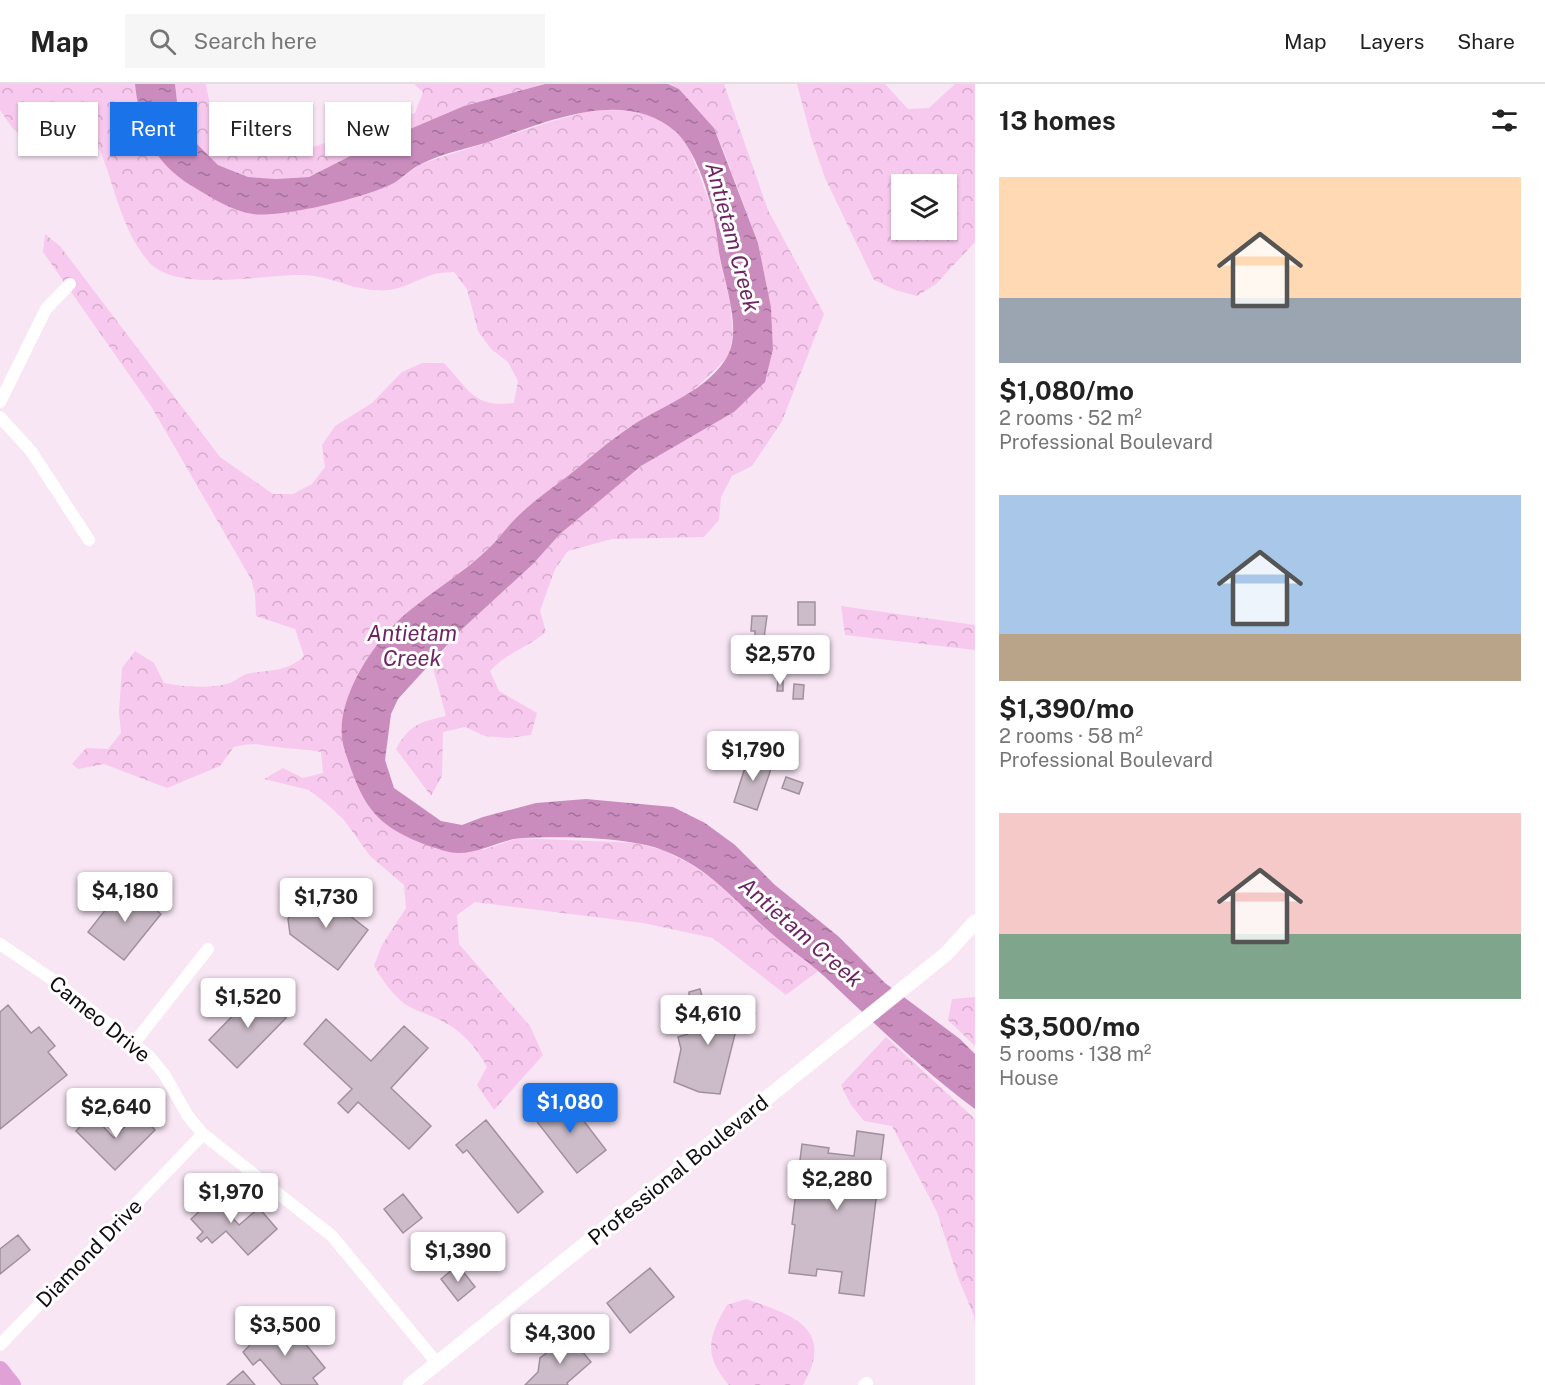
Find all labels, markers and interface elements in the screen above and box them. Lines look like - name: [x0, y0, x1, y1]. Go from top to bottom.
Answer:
- search box: [125, 14, 545, 68]
- text: Map: [30, 25, 89, 58]
- icon: search: [146, 25, 179, 58]
- text: Search here: [194, 28, 317, 54]
- text: Map: [1284, 29, 1327, 54]
- text: Layers: [1360, 29, 1424, 54]
- text: Share: [1457, 29, 1515, 54]
- chip: Buy: [18, 102, 98, 156]
- chip: Rent: [110, 102, 197, 156]
- chip: Filters: [209, 102, 313, 156]
- chip: New: [325, 102, 411, 156]
- icon: filters: [1488, 104, 1521, 137]
- text: 13 homes: [999, 105, 1116, 136]
- water label: Antietam Creek: [701, 159, 766, 315]
- map controls: [891, 174, 957, 240]
- button: layers: [891, 174, 957, 240]
- icon: home: [1206, 216, 1314, 324]
- text: $1,080/mo: [999, 375, 1134, 406]
- text: 2 rooms · 52 m²: [999, 406, 1142, 430]
- text: Professional Boulevard: [999, 430, 1213, 454]
- icon: home: [1206, 534, 1314, 642]
- water label: Antietam Creek: [367, 620, 457, 671]
- pin: $2,570: [731, 635, 829, 686]
- text: $2,570: [745, 642, 815, 666]
- text: $1,390/mo: [999, 693, 1134, 724]
- text: 2 rooms · 58 m²: [999, 724, 1143, 748]
- pin: $1,790: [704, 731, 802, 782]
- text: $1,790: [721, 738, 785, 762]
- text: Professional Boulevard: [999, 748, 1213, 772]
- icon: home: [1206, 852, 1314, 960]
- pin: $4,180: [76, 872, 174, 923]
- water label: Antietam Creek: [734, 872, 868, 992]
- pin: $1,730: [277, 878, 375, 929]
- text: $4,180: [91, 879, 159, 903]
- text: $1,730: [294, 885, 358, 909]
- street label: Cameo Drive: [44, 971, 156, 1067]
- pin: $1,520: [199, 978, 297, 1029]
- text: $1,520: [215, 985, 281, 1009]
- pin: $4,610: [659, 995, 757, 1046]
- text: $4,610: [675, 1002, 741, 1026]
- text: $3,500/mo: [999, 1011, 1140, 1042]
- text: 5 rooms · 138 m²: [999, 1042, 1151, 1066]
- text: House: [999, 1066, 1059, 1090]
- pin: $1,080: [521, 1083, 619, 1134]
- pin: $2,640: [67, 1088, 165, 1139]
- text: $1,080: [537, 1090, 603, 1114]
- street label: Professional Boulevard: [583, 1090, 773, 1250]
- text: $2,640: [80, 1095, 152, 1119]
- pin: $2,280: [788, 1160, 886, 1211]
- text: $2,280: [801, 1167, 873, 1191]
- pin: $1,970: [182, 1173, 280, 1224]
- text: $1,970: [198, 1180, 264, 1204]
- street label: Diamond Drive: [31, 1193, 147, 1313]
- pin: $1,390: [409, 1232, 507, 1283]
- text: $1,390: [425, 1239, 491, 1263]
- pin: $3,500: [236, 1306, 334, 1357]
- text: $3,500: [249, 1313, 321, 1337]
- pin: $4,300: [511, 1314, 609, 1365]
- text: $4,300: [524, 1321, 596, 1345]

